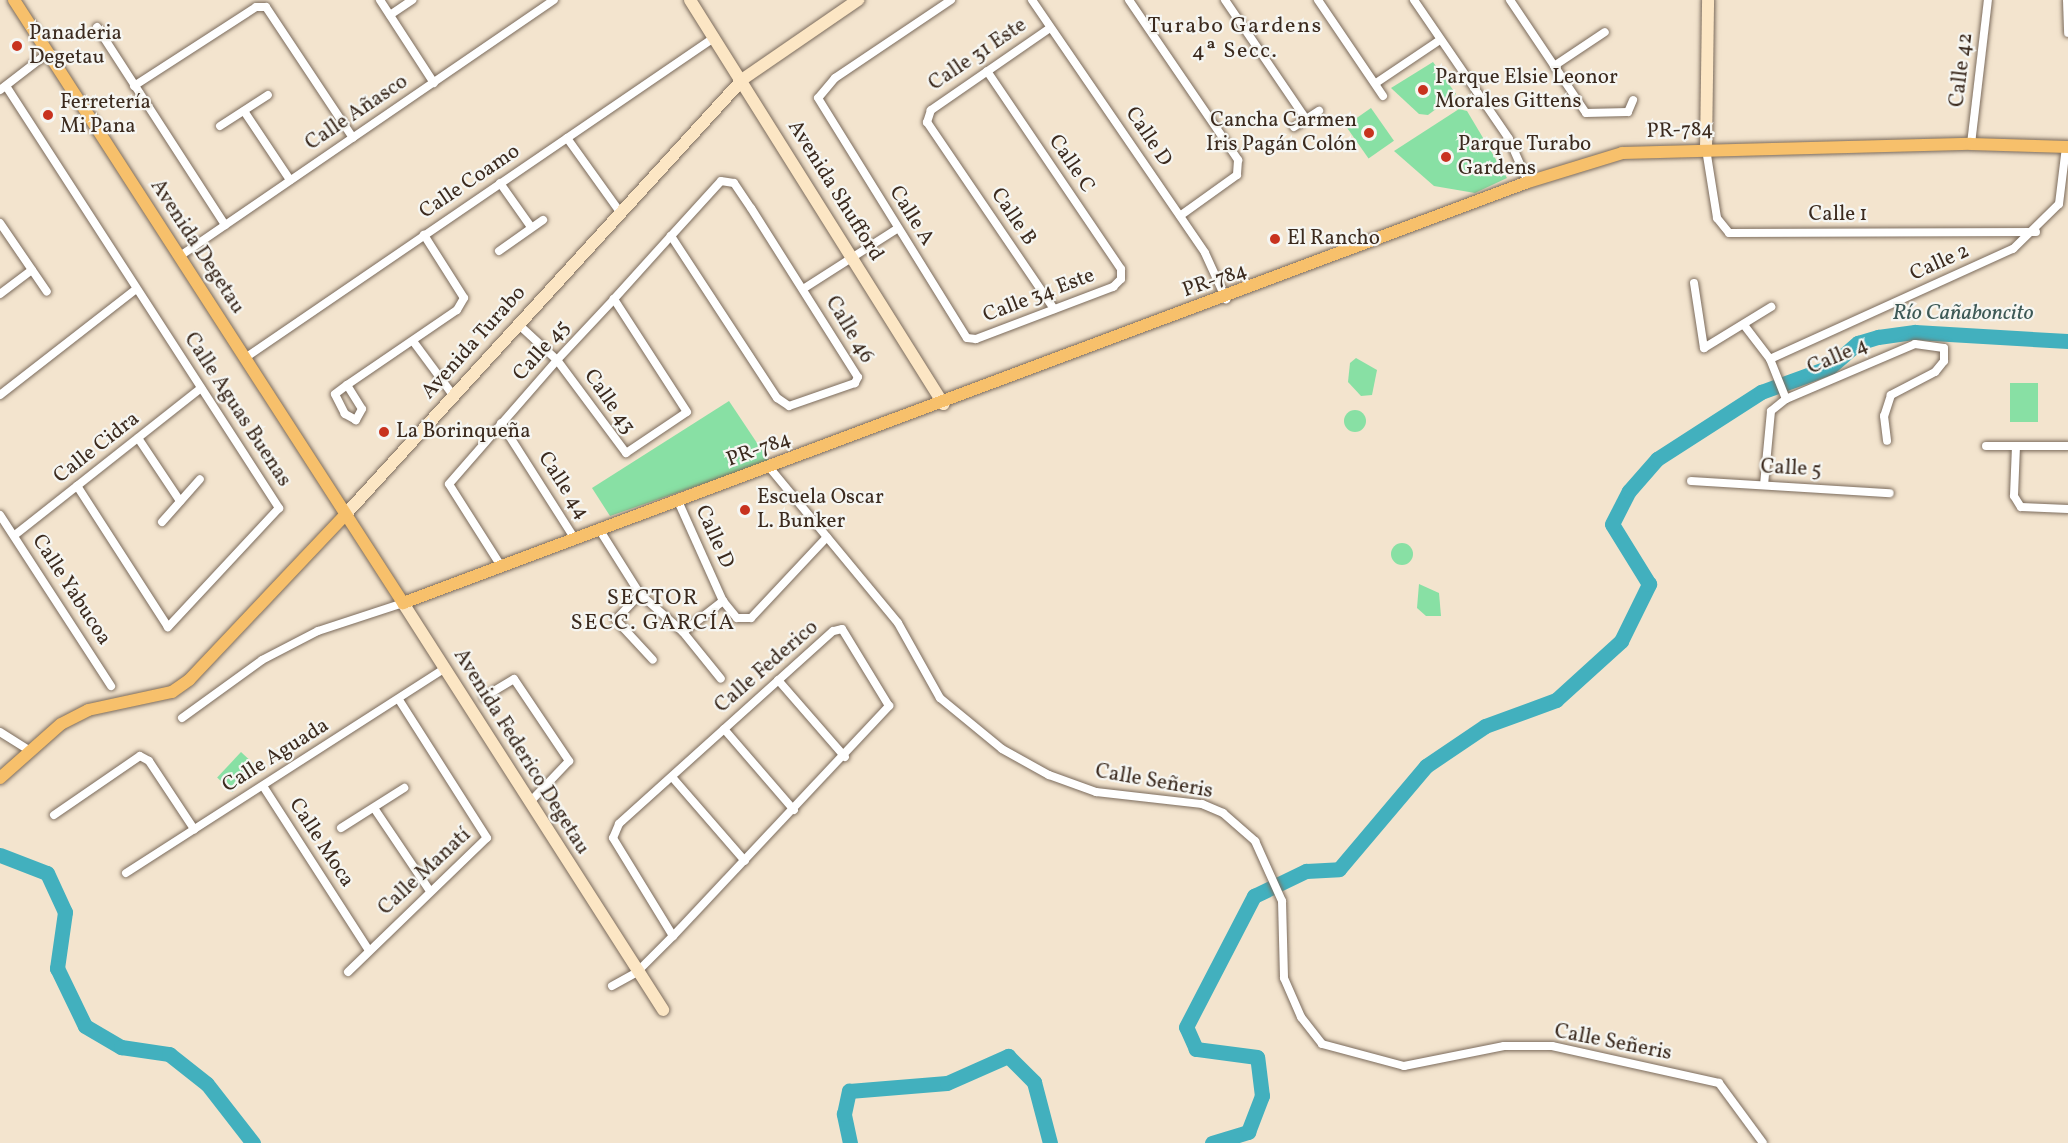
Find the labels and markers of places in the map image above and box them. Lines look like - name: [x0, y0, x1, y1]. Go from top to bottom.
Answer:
- place label: Panaderia Degetau: [29, 21, 122, 71]
- marker: Panaderia Degetau: [10, 39, 24, 53]
- place label: Parque Elsie Leonor Morales Gittens: [1435, 65, 1618, 115]
- marker: Parque Elsie Leonor Morales Gittens: [1416, 83, 1430, 97]
- place label: Ferretería Mi Pana: [60, 90, 151, 140]
- marker: Ferretería Mi Pana: [41, 108, 55, 122]
- place label: Cancha Carmen Iris Pagán Colón: [1206, 108, 1357, 158]
- marker: Cancha Carmen Iris Pagán Colón: [1362, 126, 1376, 140]
- place label: Parque Turabo Gardens: [1458, 132, 1592, 182]
- marker: Parque Turabo Gardens: [1439, 150, 1453, 164]
- place label: El Rancho: [1287, 226, 1380, 252]
- marker: El Rancho: [1268, 232, 1282, 246]
- place label: La Borinqueña: [396, 419, 531, 445]
- marker: La Borinqueña: [377, 425, 391, 439]
- place label: Escuela Oscar L. Bunker: [757, 485, 884, 535]
- marker: Escuela Oscar L. Bunker: [738, 503, 752, 517]

